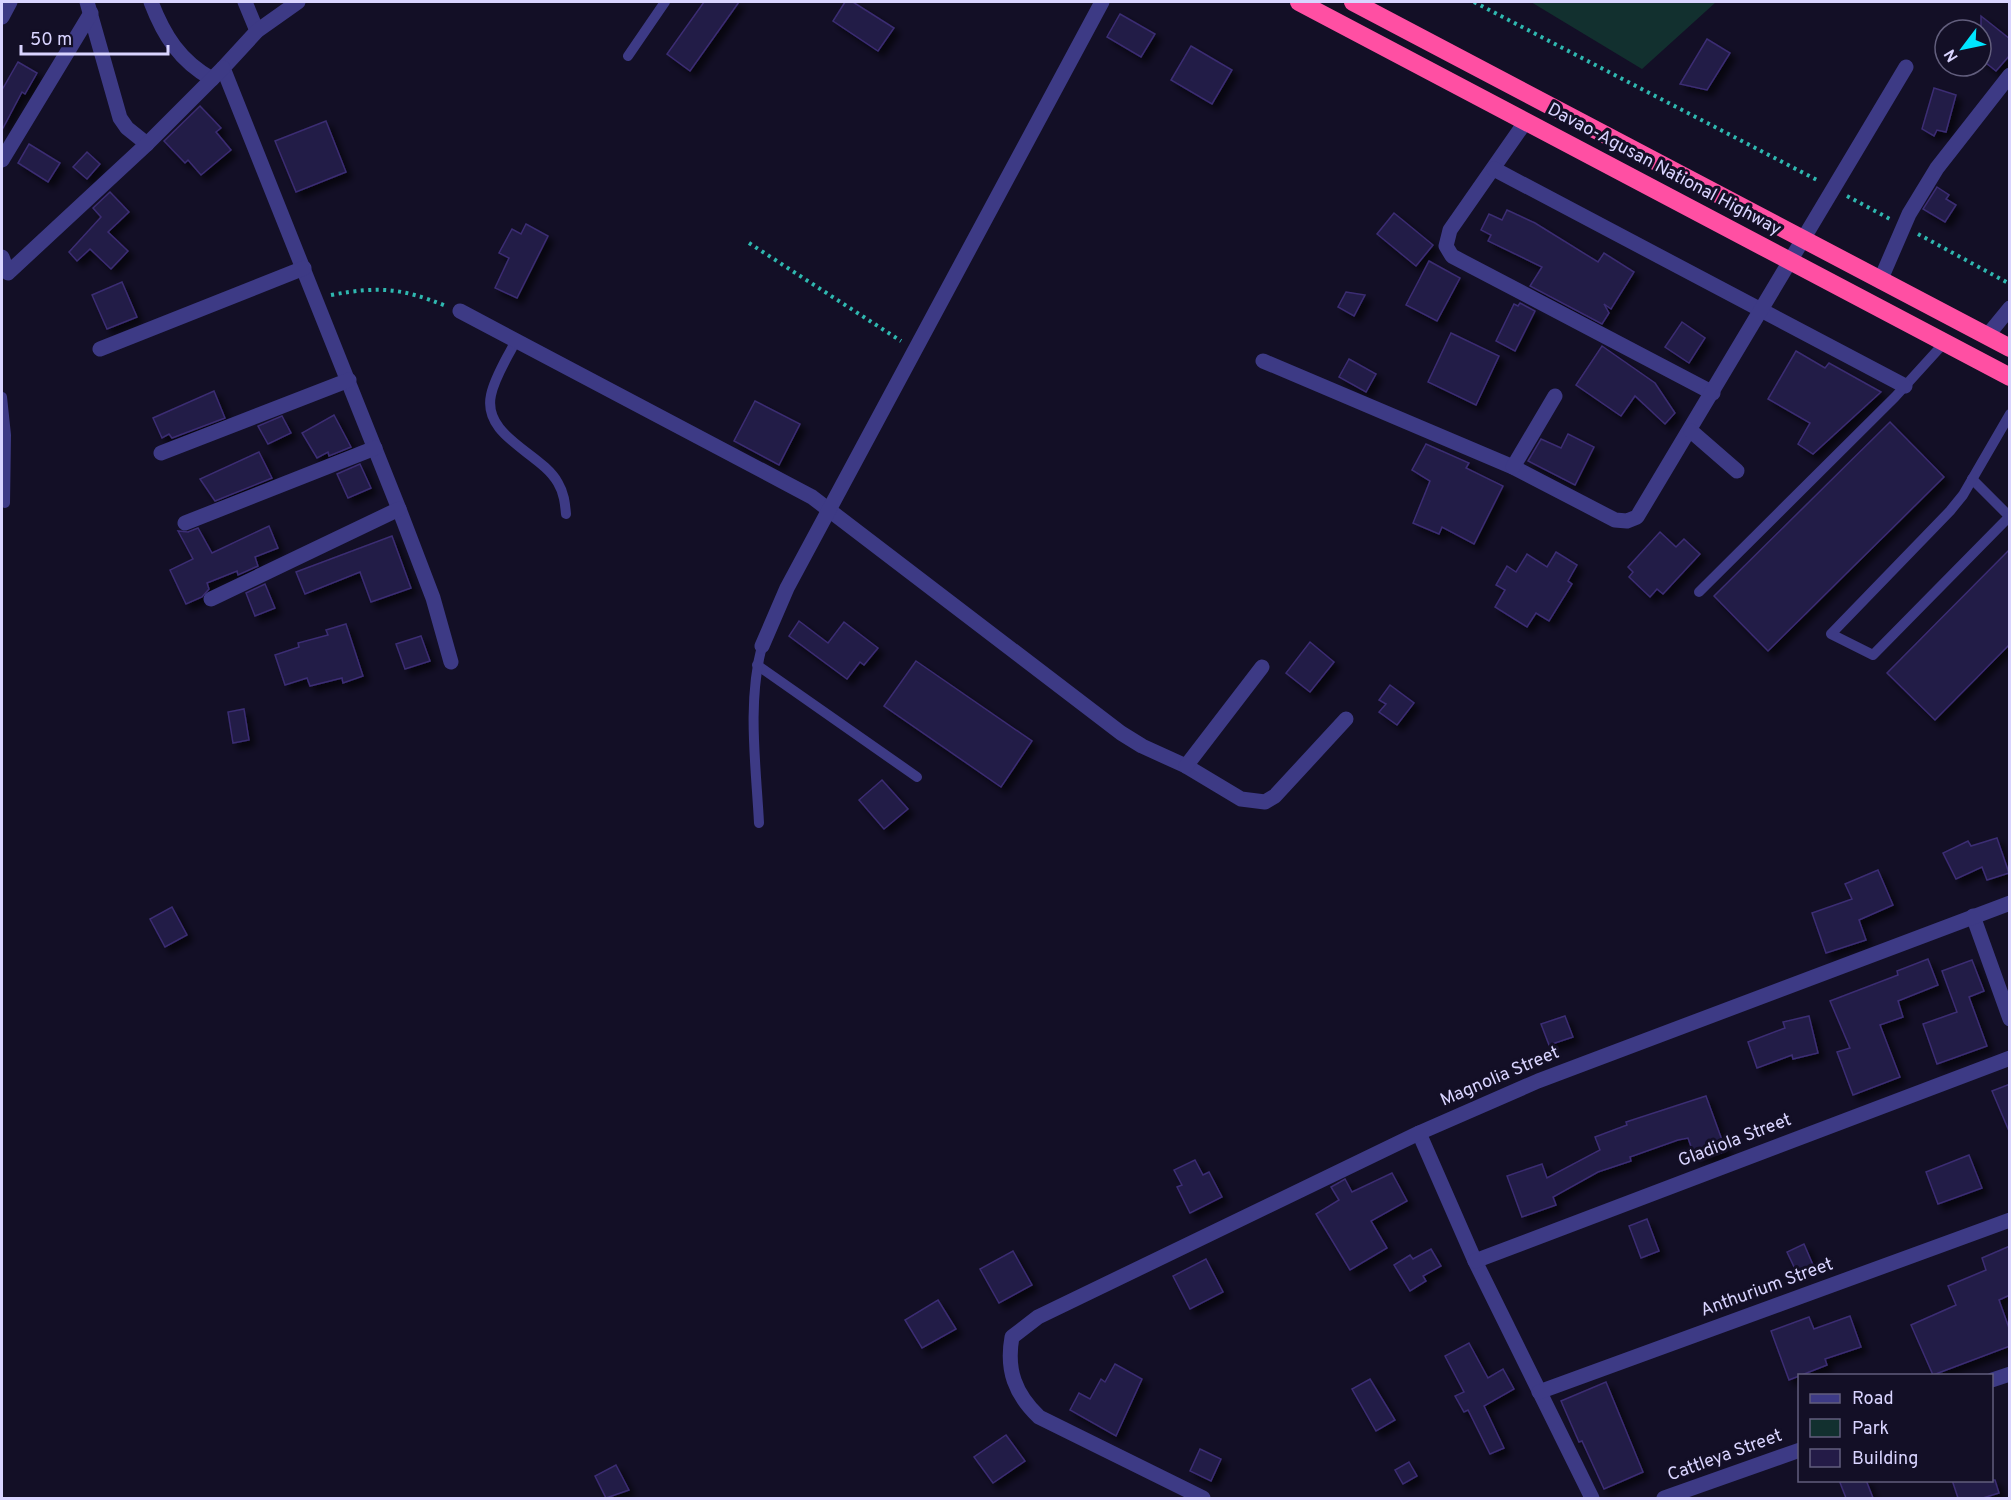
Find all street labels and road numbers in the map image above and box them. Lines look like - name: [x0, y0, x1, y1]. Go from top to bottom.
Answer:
- street label: Davao-Agusan National Highway: [1543, 98, 1785, 242]
- street label: Magnolia Street: [1437, 1042, 1563, 1112]
- street label: Gladiola Street: [1675, 1109, 1795, 1173]
- street label: Anthurium Street: [1697, 1253, 1837, 1323]
- street label: Cattleya Street: [1665, 1425, 1785, 1487]

